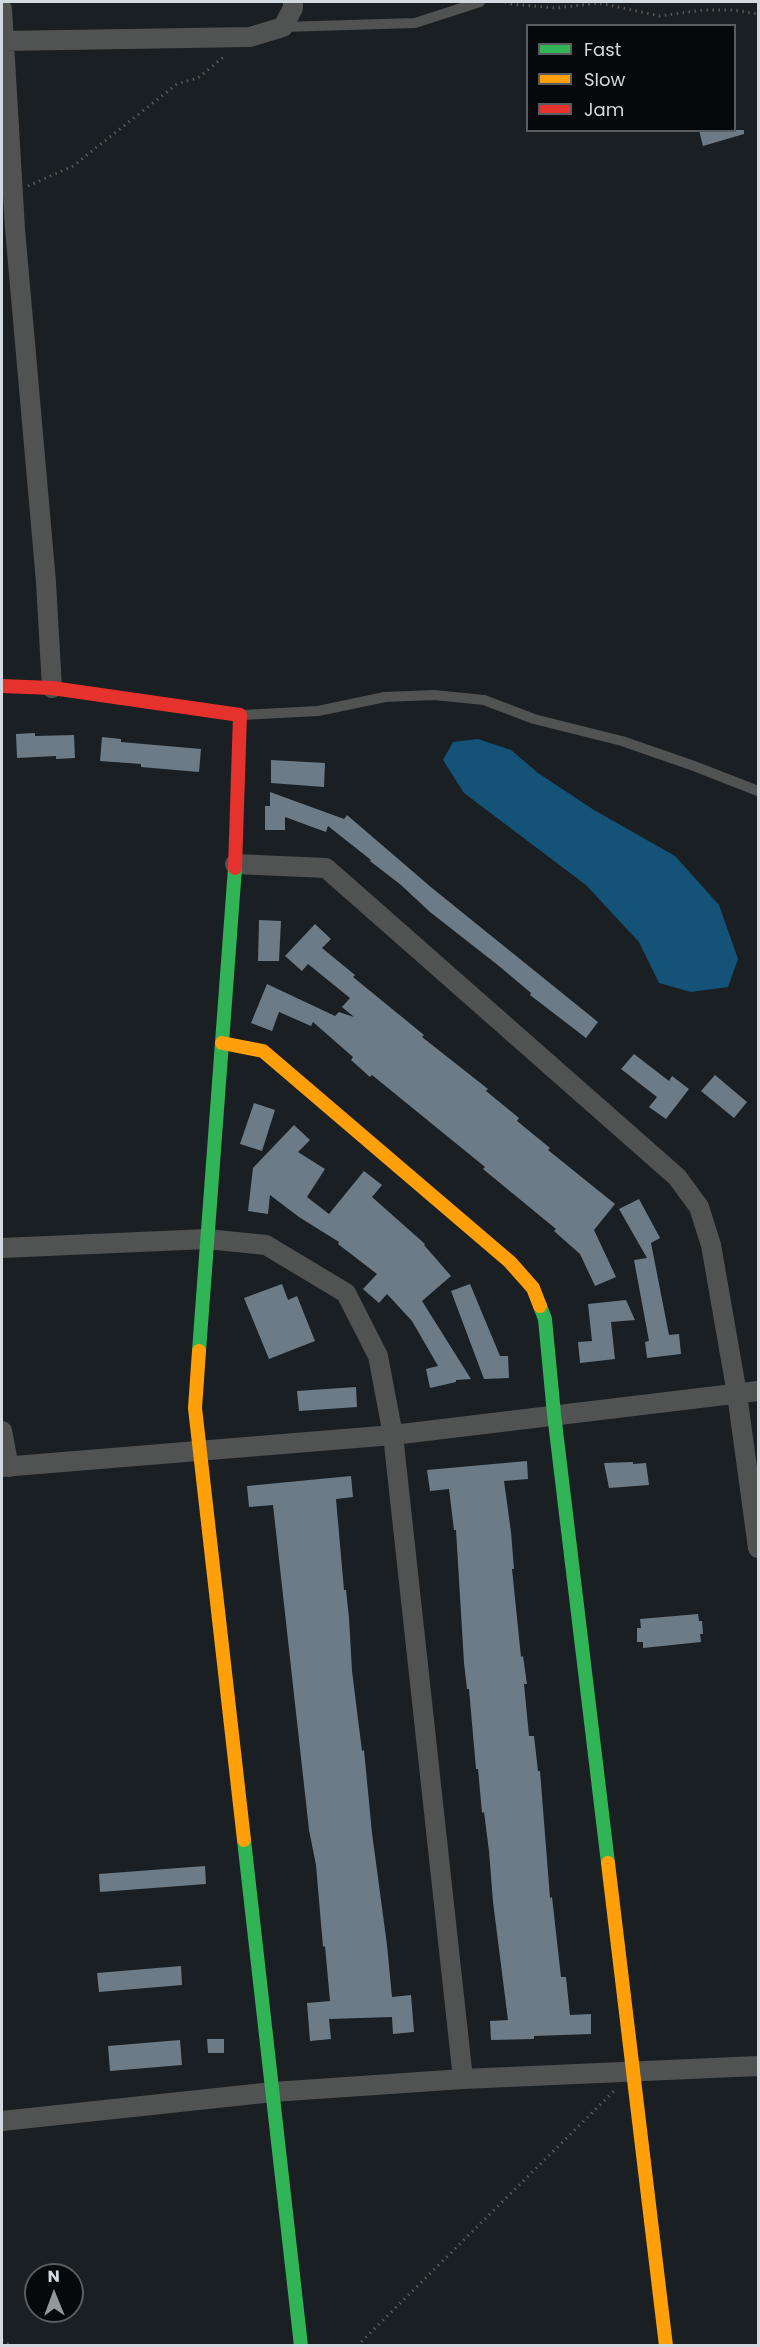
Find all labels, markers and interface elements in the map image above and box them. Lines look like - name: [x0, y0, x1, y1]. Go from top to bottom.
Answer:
- legend: [526, 24, 736, 132]
- text: Fast: [584, 37, 621, 62]
- text: Slow: [584, 67, 625, 92]
- text: Jam: [584, 97, 624, 122]
- north arrow: [24, 2263, 84, 2323]
- text: N: [47, 2265, 60, 2288]

